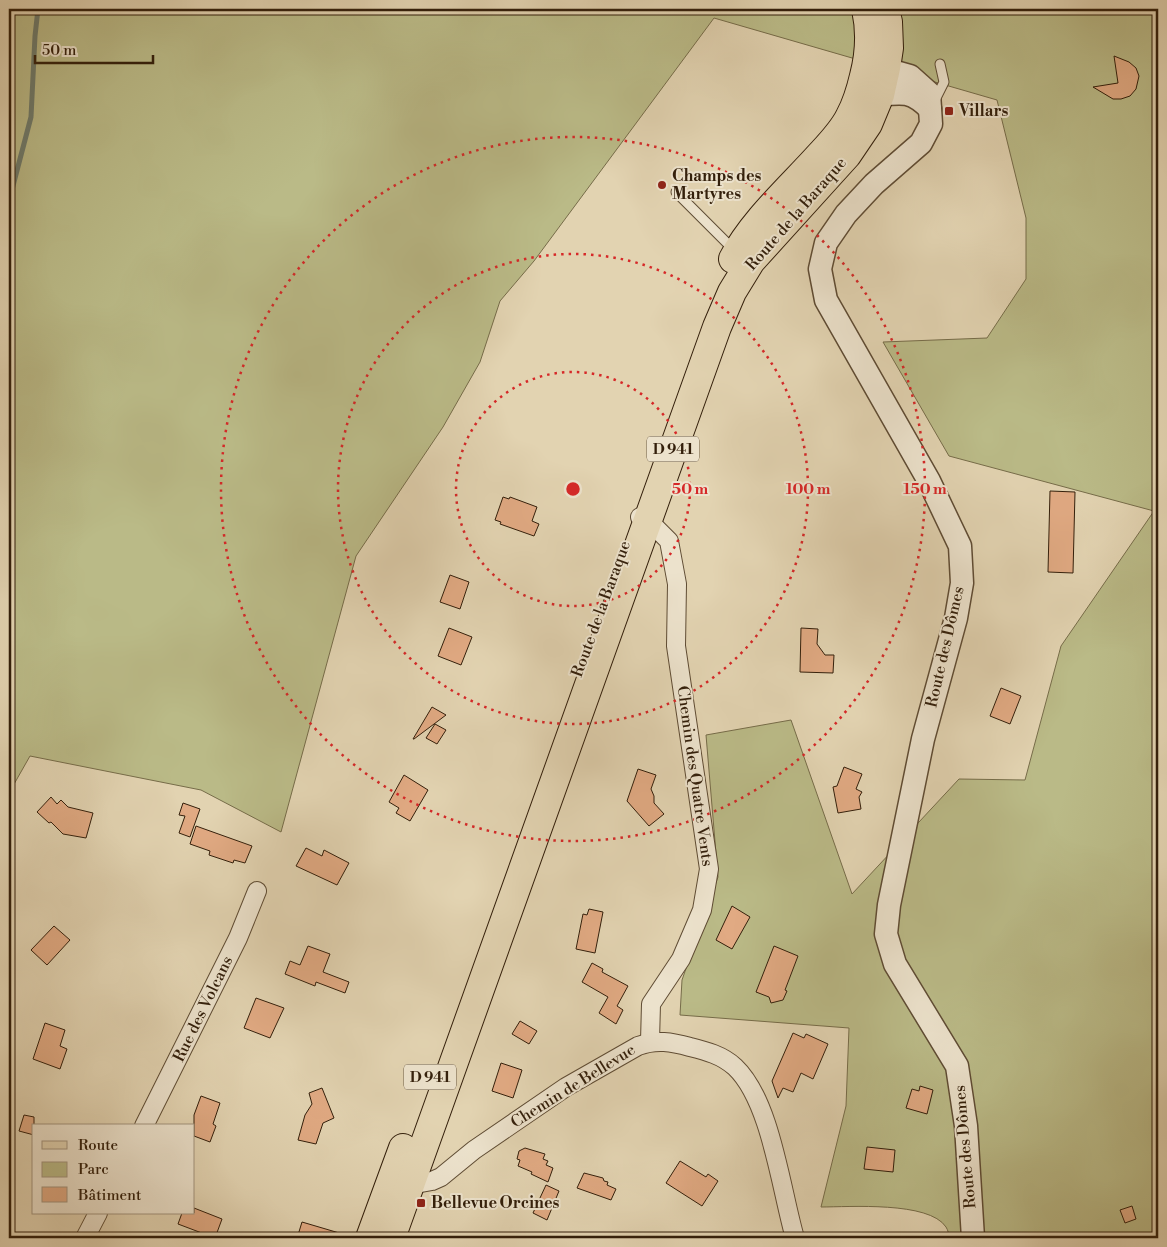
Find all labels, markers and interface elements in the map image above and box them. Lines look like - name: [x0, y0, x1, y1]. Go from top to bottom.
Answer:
- scale bar: [35, 32, 152, 64]
- text: 50 m: [42, 41, 76, 60]
- place label: Villars: [958, 101, 1008, 121]
- marker: Villars: [943, 105, 955, 117]
- street label: Route de la Baraque: [741, 153, 851, 275]
- place label: Champs des Martyres: [672, 166, 762, 204]
- marker: Champs des Martyres: [656, 179, 668, 191]
- road number: D 941: [647, 436, 699, 462]
- centre of rings: [564, 480, 582, 498]
- text: 50 m: [672, 480, 708, 499]
- text: 100 m: [786, 480, 831, 499]
- text: 150 m: [903, 480, 947, 499]
- street label: Route de la Baraque: [567, 538, 635, 680]
- street label: Route des Dômes: [921, 584, 969, 710]
- street label: Chemin des Quatre Vents: [672, 684, 718, 868]
- street label: Rue des Volcans: [169, 953, 237, 1065]
- street label: Chemin de Bellevue: [507, 1040, 639, 1132]
- road number: D 941: [404, 1064, 456, 1090]
- street label: Route des Dômes: [950, 1084, 980, 1210]
- legend: [32, 1124, 195, 1214]
- text: Route: [78, 1136, 118, 1155]
- text: Parc: [78, 1160, 109, 1179]
- text: Bâtiment: [77, 1186, 142, 1205]
- place label: Bellevue Orcines: [431, 1193, 560, 1213]
- marker: Bellevue Orcines: [415, 1197, 427, 1209]

